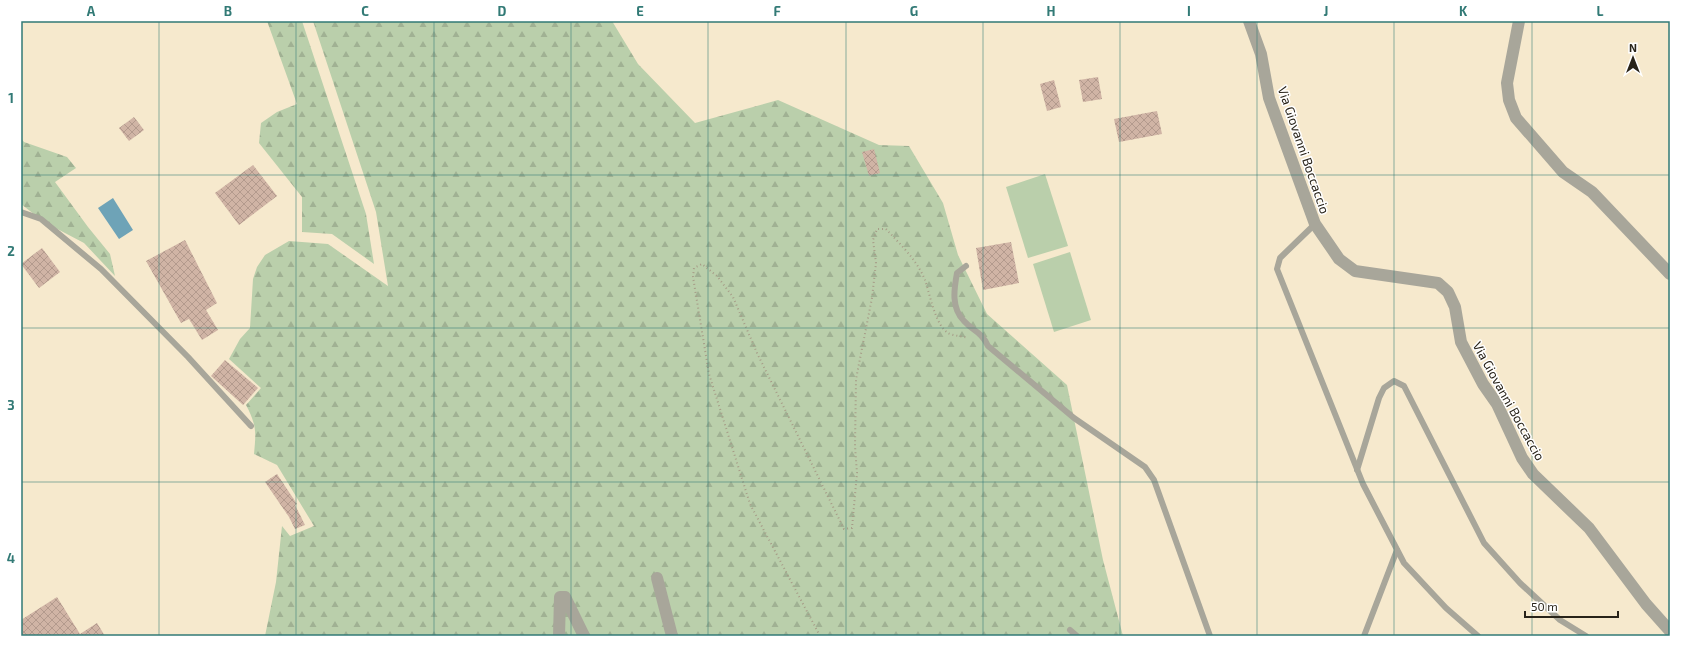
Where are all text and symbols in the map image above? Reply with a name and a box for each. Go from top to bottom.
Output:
text: A [87,3,96,19]
text: B [224,3,232,19]
text: C [361,3,369,19]
text: D [498,3,507,19]
text: E [636,3,644,19]
text: F [773,3,781,19]
text: G [910,3,918,19]
text: H [1047,3,1056,19]
text: I [1187,3,1191,19]
text: J [1324,3,1328,19]
text: K [1459,3,1468,19]
text: L [1597,3,1604,19]
north arrow [1613,38,1653,78]
text: N [1629,41,1637,54]
street label: Via Giovanni Boccaccio [1275,84,1333,216]
text: 1 [8,90,14,106]
text: 2 [7,243,15,259]
street label: Via Giovanni Boccaccio [1470,339,1548,463]
text: 3 [7,397,15,413]
text: 4 [7,550,15,566]
scale bar [1525,593,1618,619]
text: 50 m [1531,599,1558,613]

